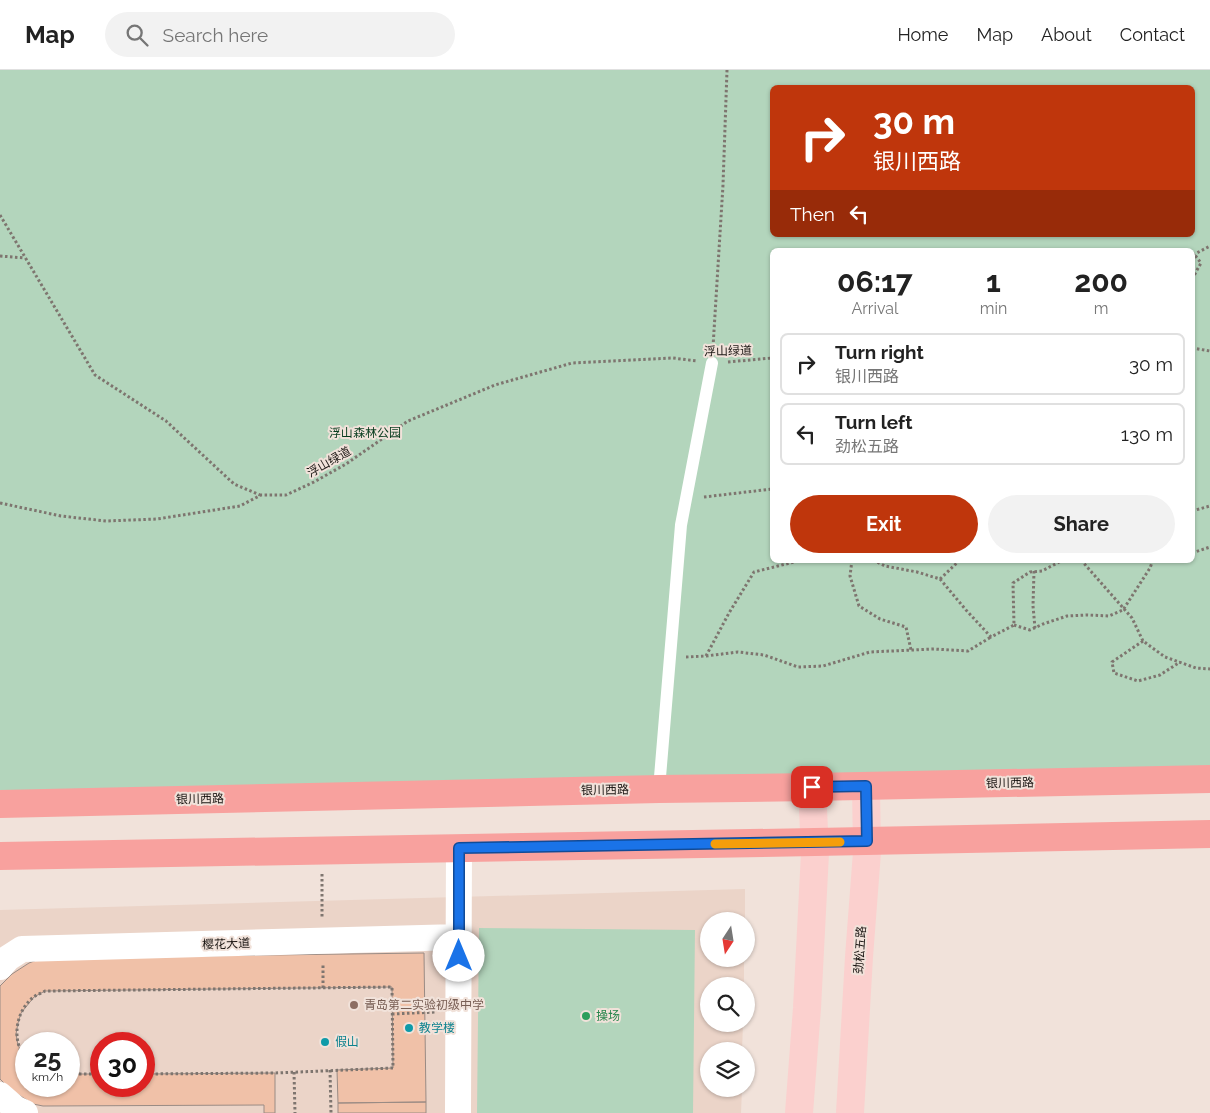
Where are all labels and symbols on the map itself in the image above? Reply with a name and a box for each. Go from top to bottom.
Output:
street label: 浮山绿道 [704,344,752,358]
park label: 浮山森林公园 [329,426,401,440]
street label: 浮山绿道 [305,444,353,480]
pin [791,766,833,808]
street label: 银川西路 [986,776,1034,790]
street label: 银川西路 [581,783,629,797]
street label: 银川西路 [176,792,224,806]
north arrow [700,912,755,968]
street label: 劲松五路 [851,926,869,974]
position arrow [432,929,484,981]
street label: 樱花大道 [202,936,250,952]
place label: 青岛第二实验初级中学 [364,998,484,1012]
marker: 青岛第二实验初级中学 [348,999,360,1011]
place label: 操场 [596,1009,620,1023]
marker: 操场 [580,1010,592,1022]
place label: 教学楼 [419,1021,455,1035]
marker: 教学楼 [403,1022,415,1034]
speed limit sign: 30 [90,1032,155,1097]
place label: 假山 [335,1035,359,1049]
marker: 假山 [319,1036,331,1048]

